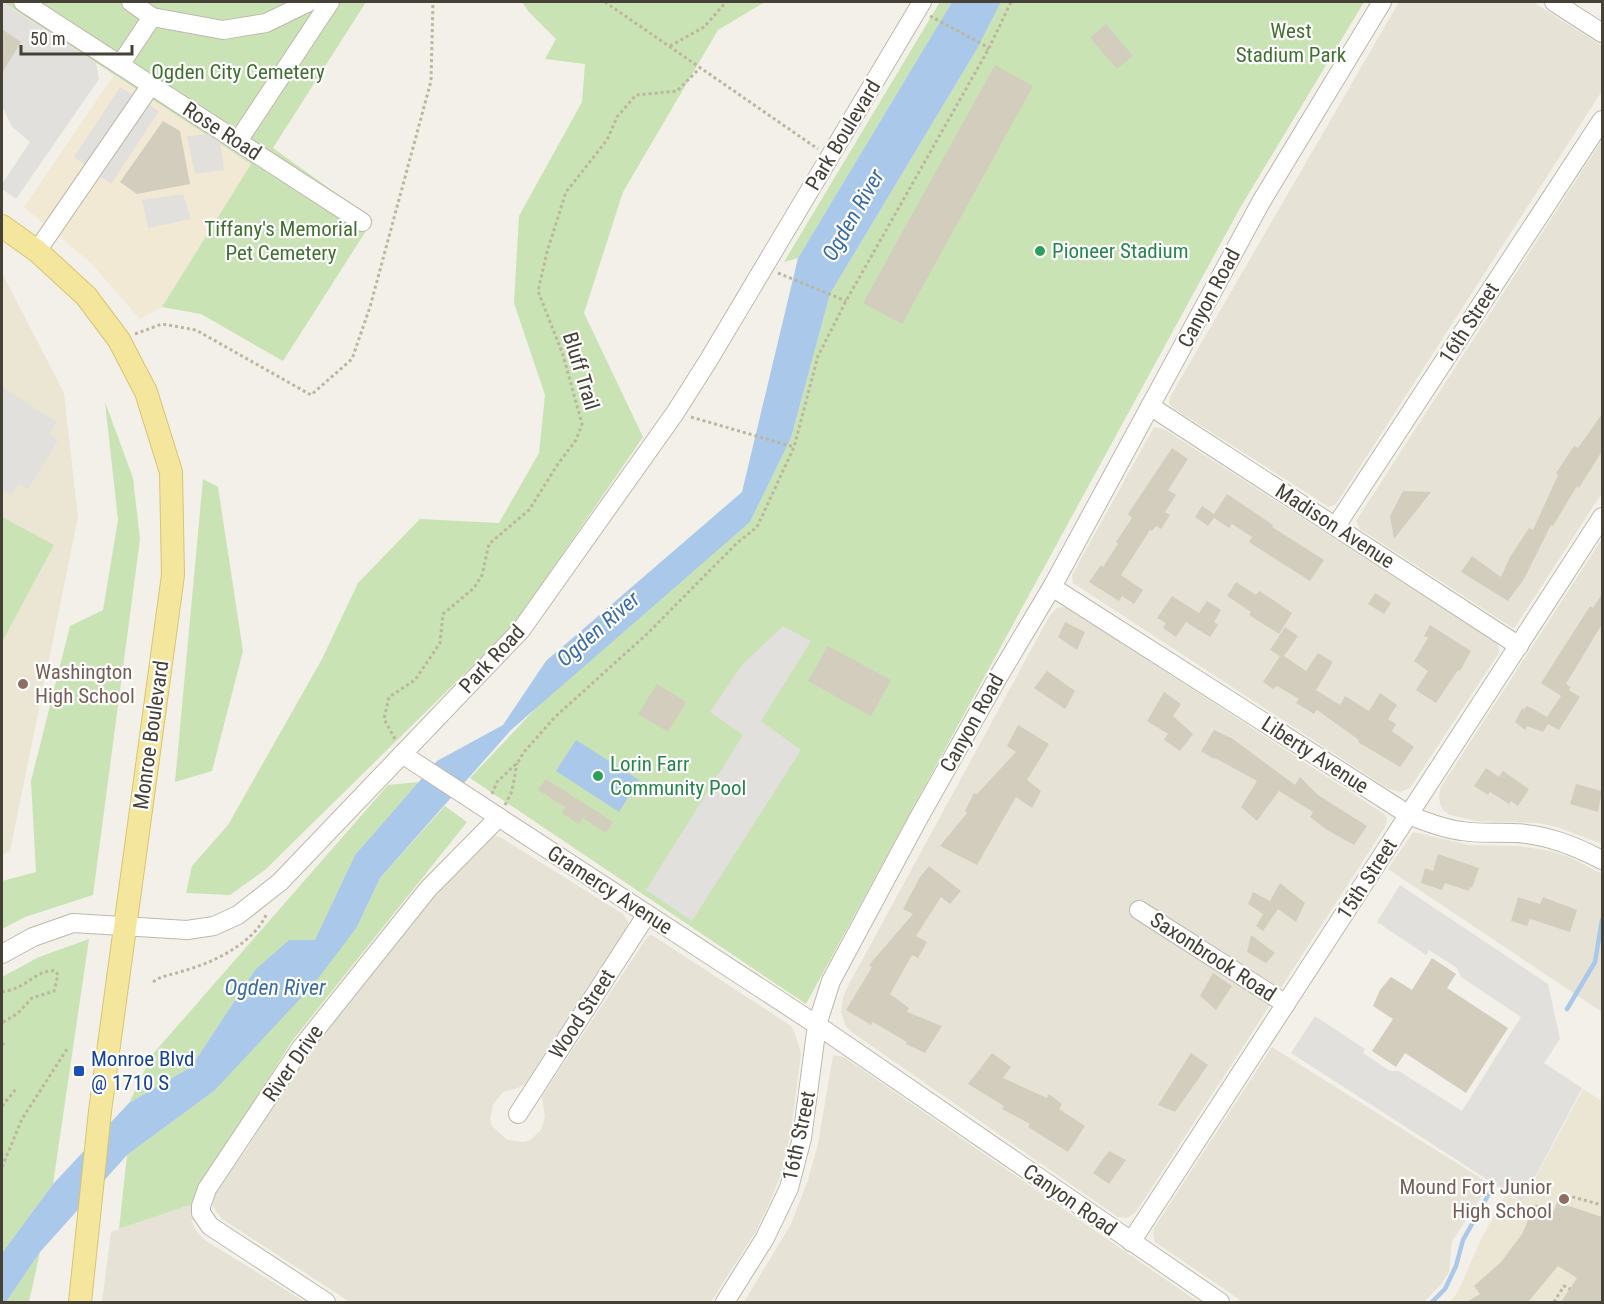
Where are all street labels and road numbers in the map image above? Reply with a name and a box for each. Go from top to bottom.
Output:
street label: Park Boulevard [801,75,885,195]
street label: Rose Road [179,97,265,165]
street label: Canyon Road [1173,244,1245,352]
street label: 16th Street [1434,278,1504,368]
street label: Bluff Trail [558,329,604,413]
street label: Madison Avenue [1271,479,1399,573]
street label: Park Road [454,620,530,698]
street label: Monroe Boulevard [129,659,173,811]
street label: Canyon Road [935,670,1009,776]
street label: Liberty Avenue [1257,712,1373,798]
street label: 15th Street [1332,834,1402,924]
street label: Gramercy Avenue [543,841,677,939]
street label: Saxonbrook Road [1146,908,1280,1006]
street label: Wood Street [544,965,620,1063]
street label: River Drive [258,1020,328,1106]
street label: 16th Street [778,1089,820,1183]
street label: Canyon Road [1019,1159,1121,1241]

